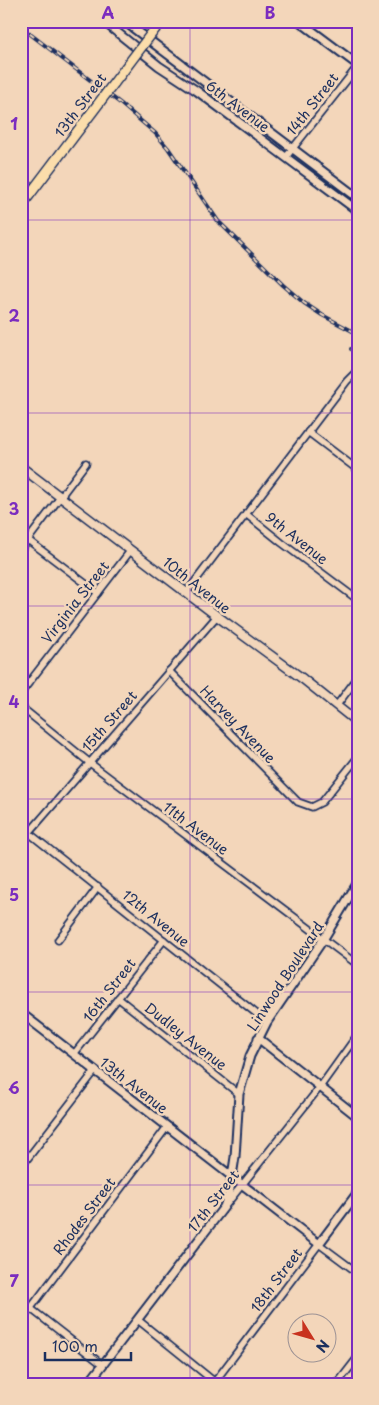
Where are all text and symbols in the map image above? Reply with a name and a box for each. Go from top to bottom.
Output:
text: A [102,0,115,24]
text: B [265,0,276,24]
street label: 13th Street [49,68,111,142]
street label: 14th Street [281,68,343,140]
street label: 6th Avenue [202,75,275,137]
text: 1 [10,111,18,135]
text: 2 [8,303,20,327]
text: 3 [9,496,19,520]
street label: 9th Avenue [261,507,333,569]
street label: 10th Avenue [159,552,236,618]
street label: Virginia Street [36,556,114,648]
street label: Harvey Avenue [195,680,281,768]
street label: 15th Street [76,685,142,756]
text: 4 [9,689,20,713]
street label: 11th Avenue [159,796,234,860]
text: 5 [9,882,19,906]
street label: 12th Avenue [118,884,194,952]
street label: Linwood Boulevard [242,917,329,1035]
street label: 16th Street [77,954,141,1026]
street label: Dudley Avenue [140,997,232,1075]
street label: 13th Avenue [95,1052,173,1119]
text: 6 [8,1075,20,1099]
street label: 17th Street [182,1165,244,1237]
street label: Rhodes Street [48,1172,120,1259]
street label: 18th Street [245,1243,307,1316]
text: 7 [9,1268,19,1292]
north arrow [286,1312,336,1362]
scale bar [45,1330,131,1362]
text: 100 m [52,1334,98,1357]
text: N [311,1335,335,1357]

